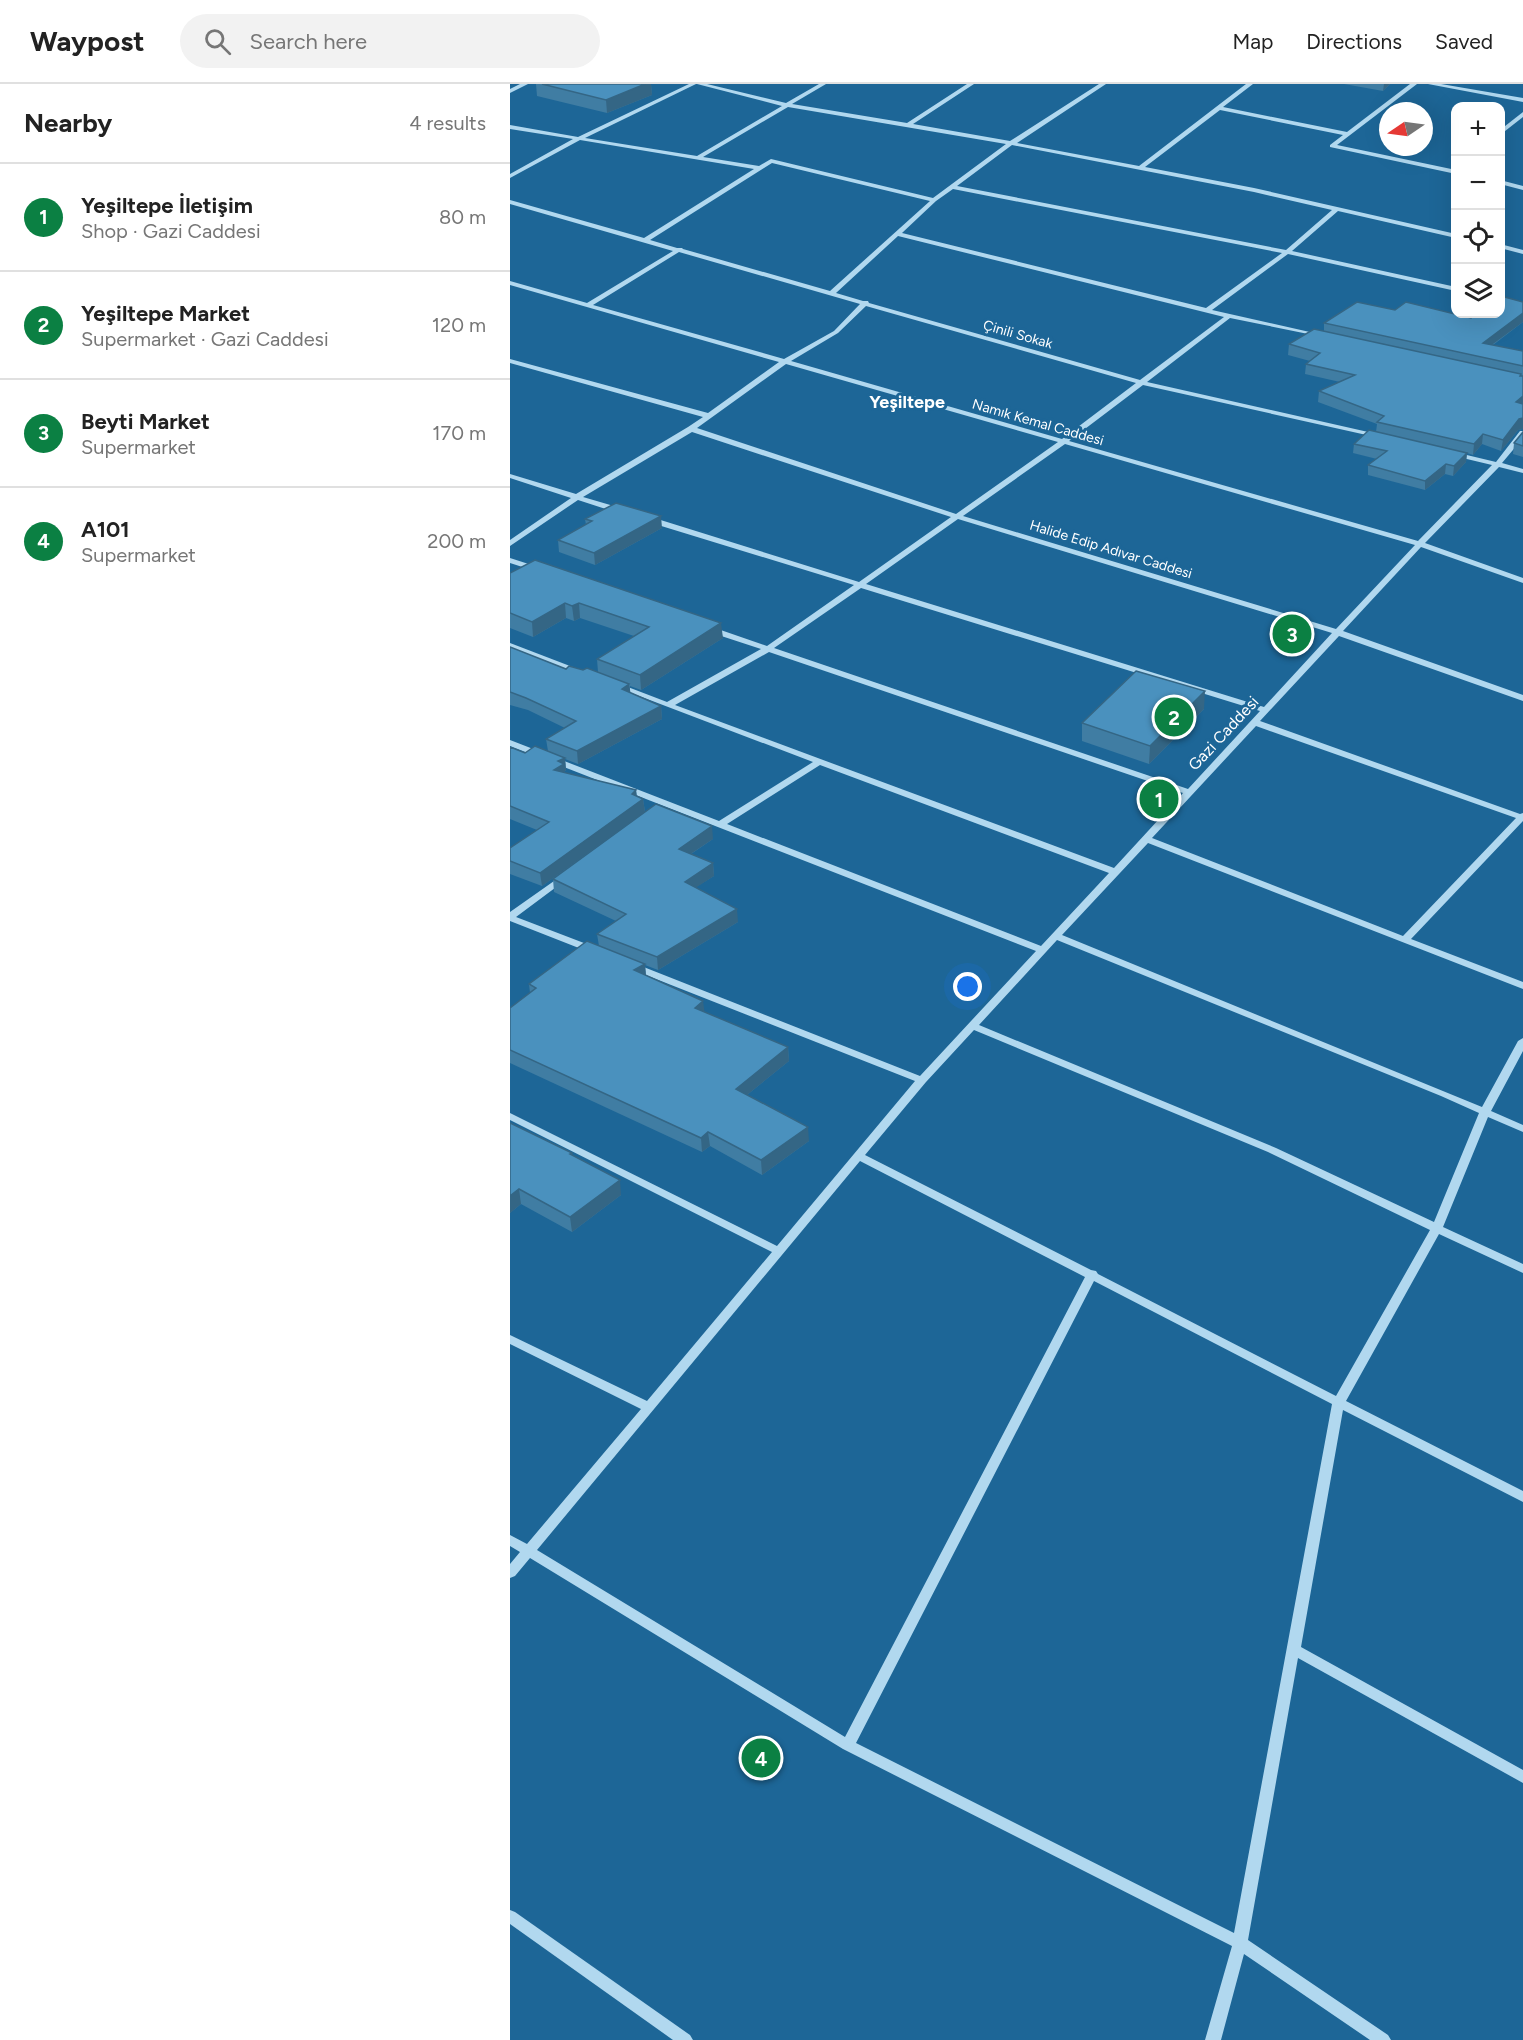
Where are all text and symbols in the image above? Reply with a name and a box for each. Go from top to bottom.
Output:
search box [180,14,600,68]
text: Waypost [30,24,144,58]
icon: search [201,25,234,58]
text: Search here [249,28,367,55]
text: Map [1232,29,1273,54]
text: Directions [1306,29,1402,54]
text: Saved [1435,29,1493,54]
north arrow [1379,102,1433,156]
map controls [1451,102,1505,318]
button: + [1451,102,1505,156]
text: Nearby [24,107,112,139]
text: 4 results [409,111,486,135]
button: − [1451,156,1505,210]
text: Yeşiltepe İletişim [81,192,253,219]
text: 1 [39,205,48,229]
text: 80 m [439,205,486,229]
button: locate [1451,210,1505,264]
text: Shop · Gazi Caddesi [81,219,261,243]
button: layers [1451,264,1505,318]
text: Yeşiltepe Market [81,300,250,327]
text: 2 [38,313,49,337]
text: 120 m [432,313,486,337]
street label: Çinili Sokak [981,316,1055,353]
text: Supermarket · Gazi Caddesi [81,327,329,351]
district label: Yeşiltepe [869,391,945,413]
street label: Namık Kemal Caddesi [970,396,1106,449]
text: Beyti Market [81,408,210,435]
text: 3 [38,421,49,445]
text: 170 m [432,421,486,445]
text: Supermarket [81,435,196,459]
text: A101 [81,516,130,543]
street label: Halide Edip Adıvar Caddesi [1028,517,1194,582]
text: 4 [37,529,50,553]
text: 200 m [427,529,486,553]
text: Supermarket [81,543,196,567]
pin: 3 [1272,612,1312,656]
street label: Gazi Caddesi [1184,692,1262,774]
pin: 2 [1154,694,1194,740]
pin: 1 [1140,776,1178,822]
your location [953,972,982,1001]
pin: 4 [742,1736,780,1780]

